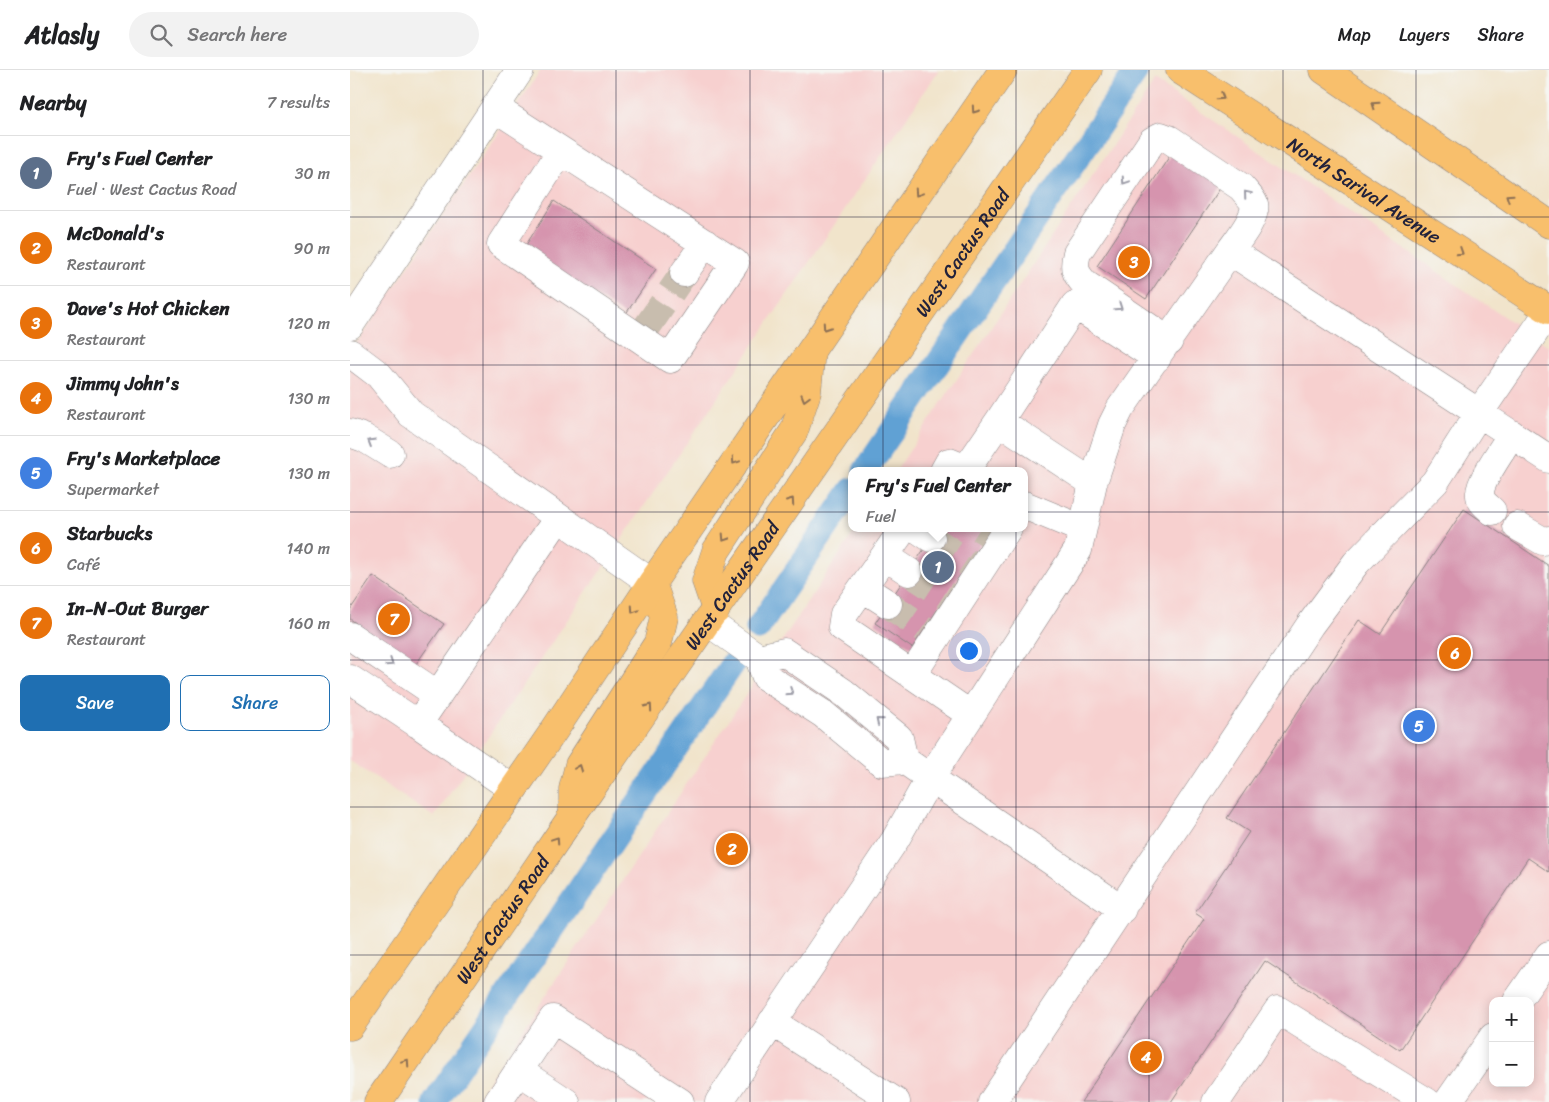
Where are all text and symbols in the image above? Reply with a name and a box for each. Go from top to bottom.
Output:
search box [129,12,479,57]
text: Atlasly [25,14,99,56]
text: Search here [187,18,287,51]
text: Map [1338,19,1371,51]
text: Layers [1399,19,1450,51]
text: Share [1478,19,1524,51]
icon: search [147,21,175,49]
text: Nearby [20,84,86,122]
text: 7 results [267,88,330,117]
one-way arrow [1216,90,1225,100]
one-way arrow [1371,102,1381,111]
one-way arrow [972,104,981,114]
street label: North Sarival Avenue [1281,127,1448,253]
text: Fry's Fuel Center [67,142,212,175]
text: 1 [33,159,39,188]
text: 30 m [295,159,330,188]
text: Fuel · West Cactus Road [67,175,236,204]
one-way arrow [1122,175,1131,185]
street label: West Cactus Road [906,179,1019,324]
one-way arrow [915,187,924,196]
one-way arrow [1244,191,1252,200]
one-way arrow [1505,194,1515,203]
text: McDonald's [67,217,164,250]
text: 2 [31,234,41,263]
text: 90 m [294,234,330,263]
pin: 3 [1118,243,1150,281]
one-way arrow [1454,246,1463,255]
text: Restaurant [67,250,146,279]
text: Dave's Hot Chicken [67,292,229,325]
one-way arrow [1113,301,1123,310]
text: 3 [32,309,40,338]
text: 120 m [287,309,330,338]
one-way arrow [823,321,832,331]
text: Restaurant [67,325,146,354]
text: Jimmy John's [67,367,179,400]
text: 4 [31,384,41,413]
text: 130 m [288,384,330,413]
one-way arrow [800,393,810,401]
text: Restaurant [67,400,146,429]
one-way arrow [367,439,376,449]
text: Fry's Marketplace [67,442,220,475]
one-way arrow [732,455,741,465]
text: 5 [31,459,41,488]
text: 130 m [288,459,330,488]
popup [848,467,1028,532]
text: Fry's Fuel Center [866,469,1010,502]
text: Supermarket [67,475,159,504]
one-way arrow [785,497,794,507]
text: Fuel [866,502,896,531]
street label: West Cactus Road [675,513,789,657]
text: Starbucks [67,517,152,550]
one-way arrow [721,533,731,542]
text: 6 [31,534,41,563]
text: 140 m [287,534,330,563]
pin: 1 [922,548,954,586]
text: Café [67,550,100,579]
text: In-N-Out Burger [67,592,208,625]
pin: 7 [378,600,410,638]
one-way arrow [631,604,640,614]
text: 7 [31,609,41,638]
text: 160 m [287,609,330,638]
text: Restaurant [67,625,146,654]
pin: 6 [1439,634,1471,672]
your location [956,638,982,664]
one-way arrow [385,657,394,666]
button: Save [20,675,170,731]
button: Share [180,675,330,731]
one-way arrow [784,686,793,696]
one-way arrow [643,703,652,713]
pin: 5 [1403,707,1435,745]
one-way arrow [875,718,884,727]
one-way arrow [573,764,583,773]
pin: 2 [716,830,748,868]
one-way arrow [550,837,559,846]
street label: West Cactus Road [446,846,559,991]
map controls [1489,997,1534,1087]
button: + [1489,997,1534,1042]
pin: 4 [1130,1038,1162,1076]
button: − [1489,1042,1534,1087]
one-way arrow [400,1058,409,1067]

